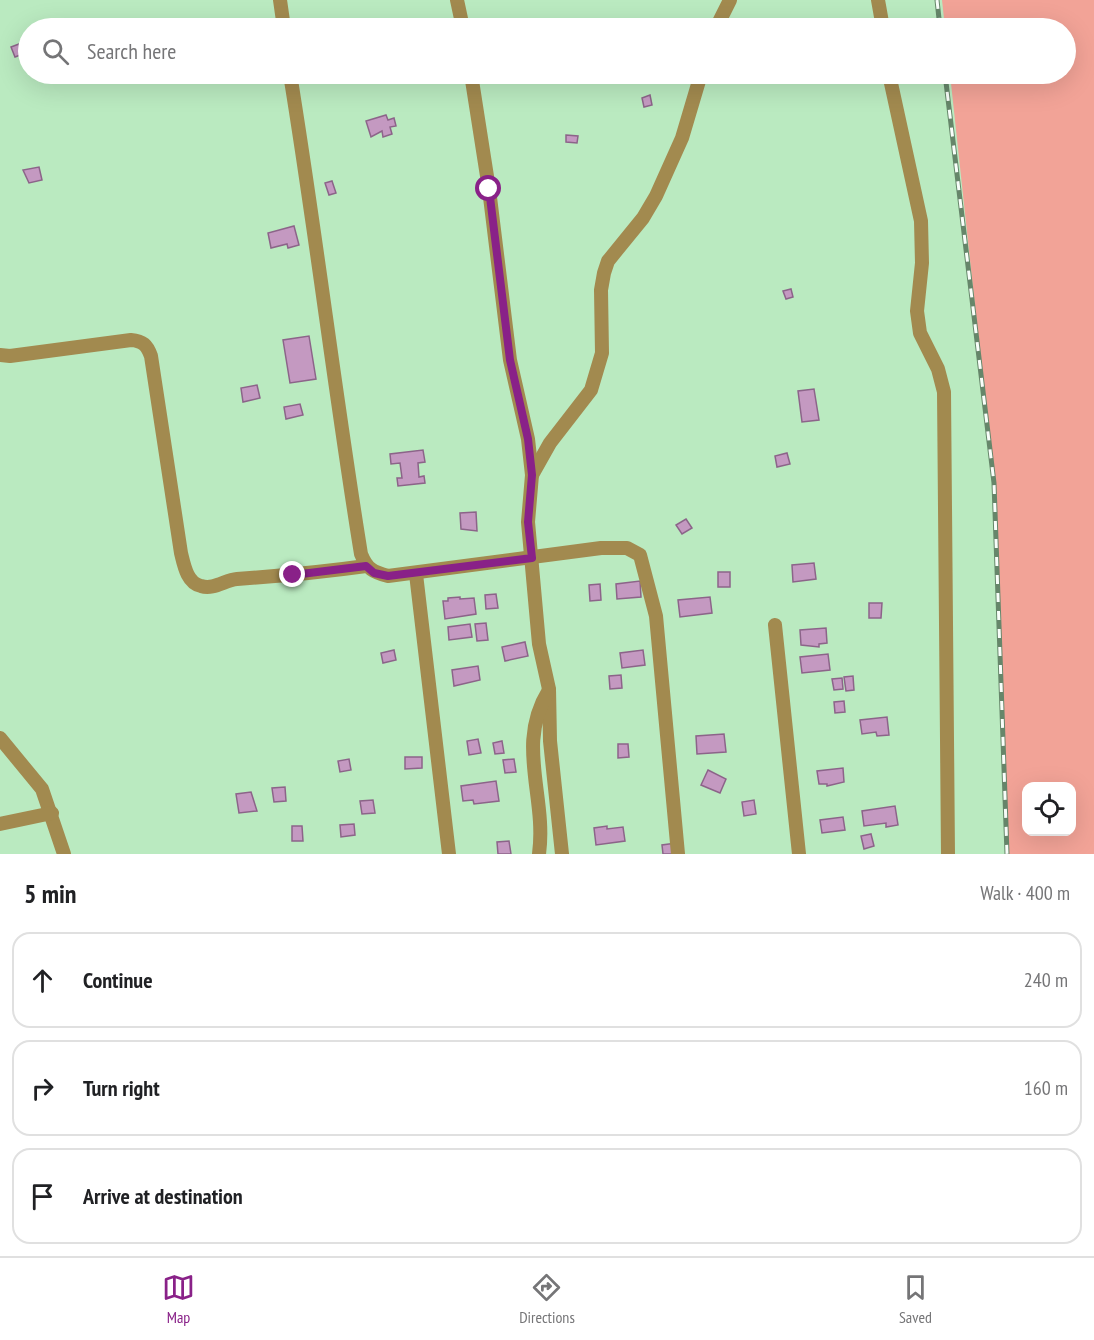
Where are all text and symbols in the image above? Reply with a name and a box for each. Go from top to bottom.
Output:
search box [18,18,1076,84]
icon: search [39,35,72,68]
text: Search here [87,37,176,65]
route start [475,175,501,201]
route end [279,561,305,587]
map controls [1022,782,1076,836]
button: locate [1022,782,1076,836]
text: 5 min [24,877,77,910]
text: Walk · 400 m [980,880,1070,906]
icon: ahead [26,964,59,997]
text: Continue [83,966,153,994]
text: 240 m [1024,967,1068,993]
icon: right [26,1072,59,1105]
text: Turn right [83,1074,160,1102]
text: 160 m [1024,1075,1068,1101]
icon: arrive [26,1180,59,1213]
text: Arrive at destination [83,1182,243,1210]
tab: Map [162,1271,195,1327]
tab: Directions [519,1271,575,1327]
tab: Saved [899,1271,932,1327]

